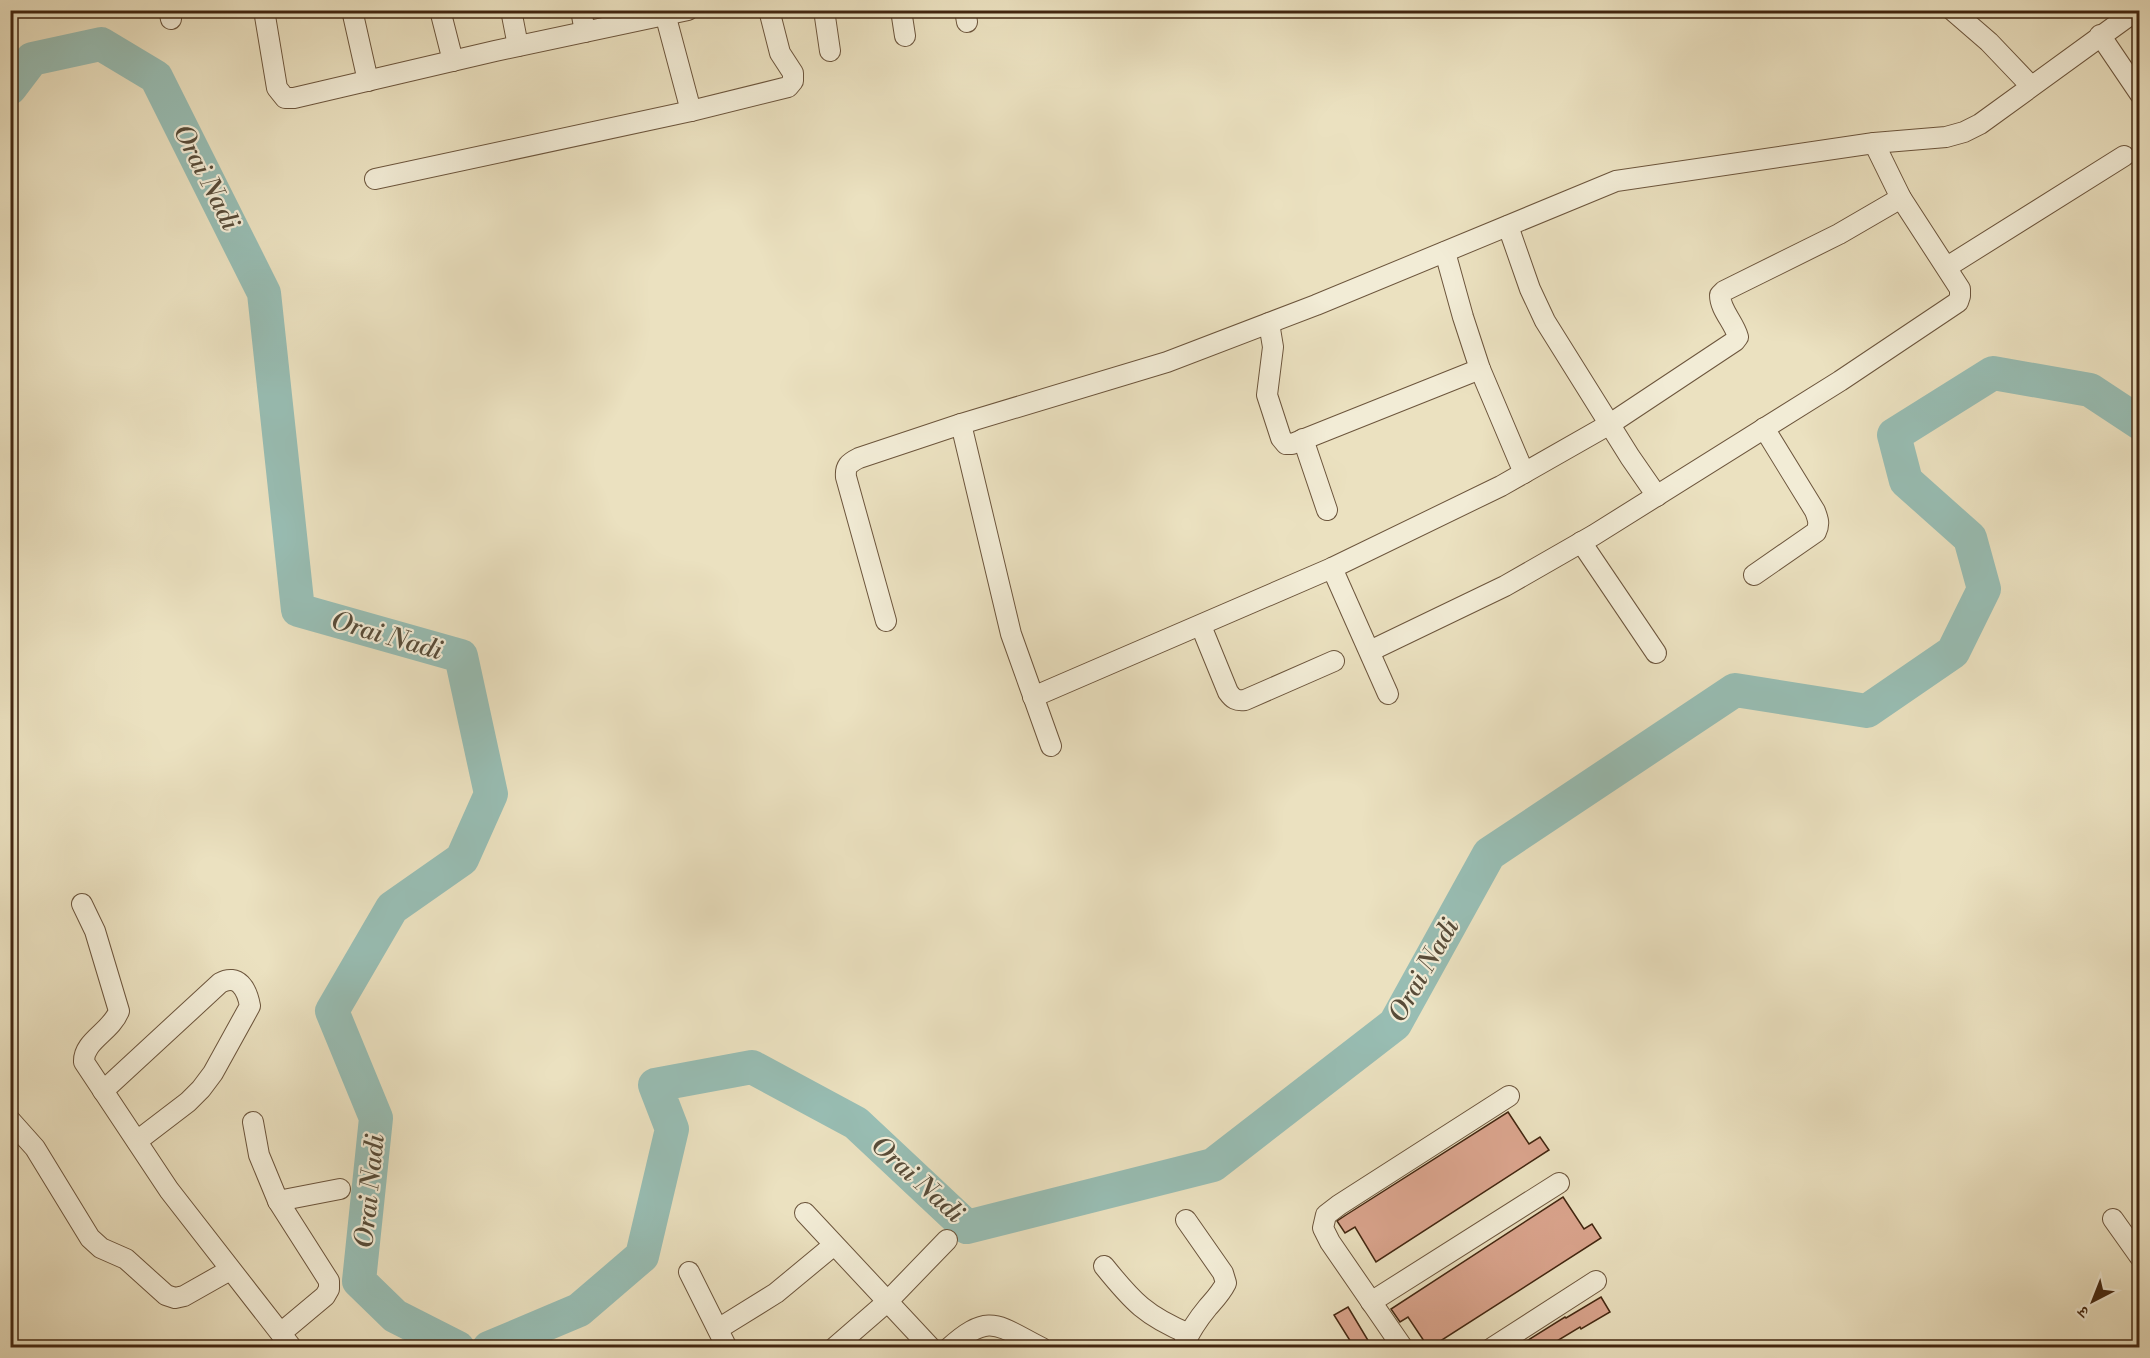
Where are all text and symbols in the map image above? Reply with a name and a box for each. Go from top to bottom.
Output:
water label: Orai Nadi [166,119,247,237]
water label: Orai Nadi [327,605,447,667]
water label: Orai Nadi [1381,912,1467,1028]
water label: Orai Nadi [864,1129,971,1231]
water label: Orai Nadi [348,1132,392,1250]
north arrow [2063,1271,2123,1331]
text: उ [2073,1300,2094,1322]

